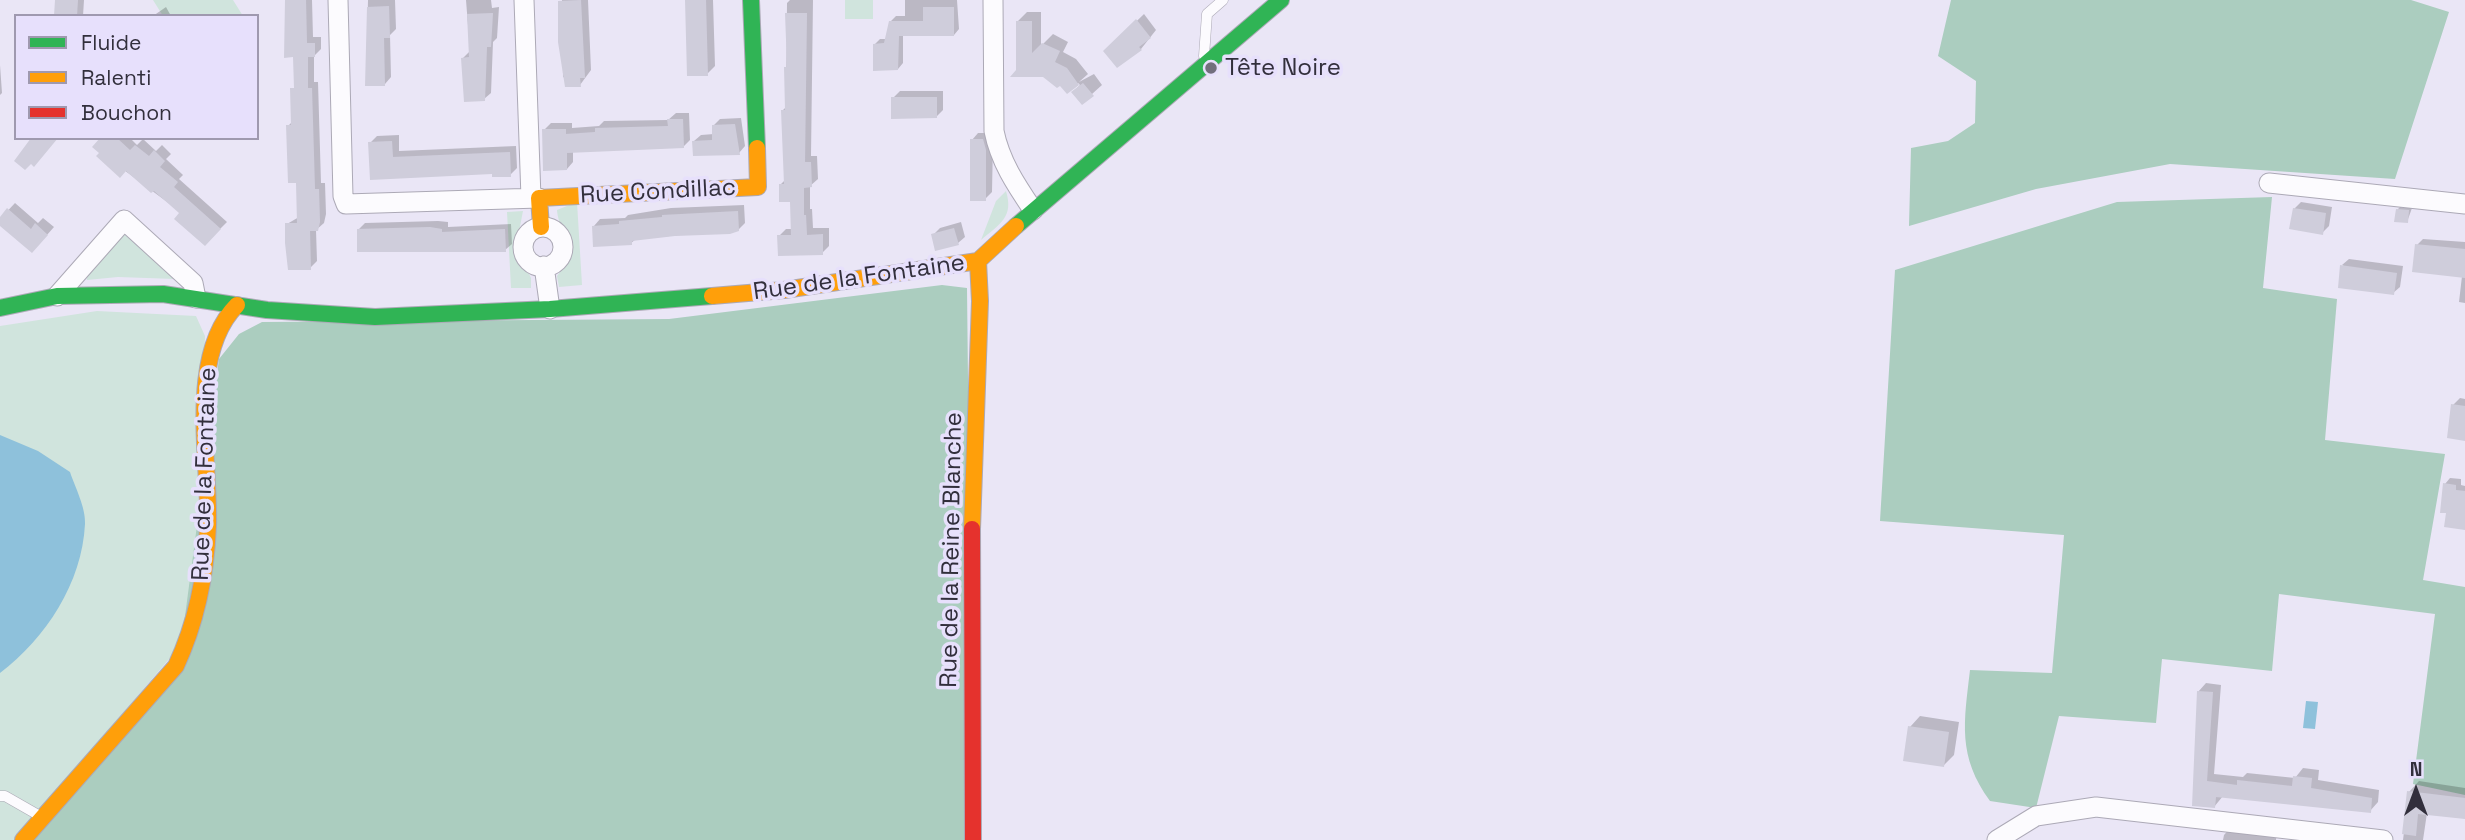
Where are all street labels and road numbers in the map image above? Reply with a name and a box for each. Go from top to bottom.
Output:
street label: Rue Condillac [579,174,737,210]
street label: Rue de la Fontaine [751,249,967,307]
street label: Rue de la Fontaine [187,367,223,581]
street label: Rue de la Reine Blanche [935,412,969,688]

